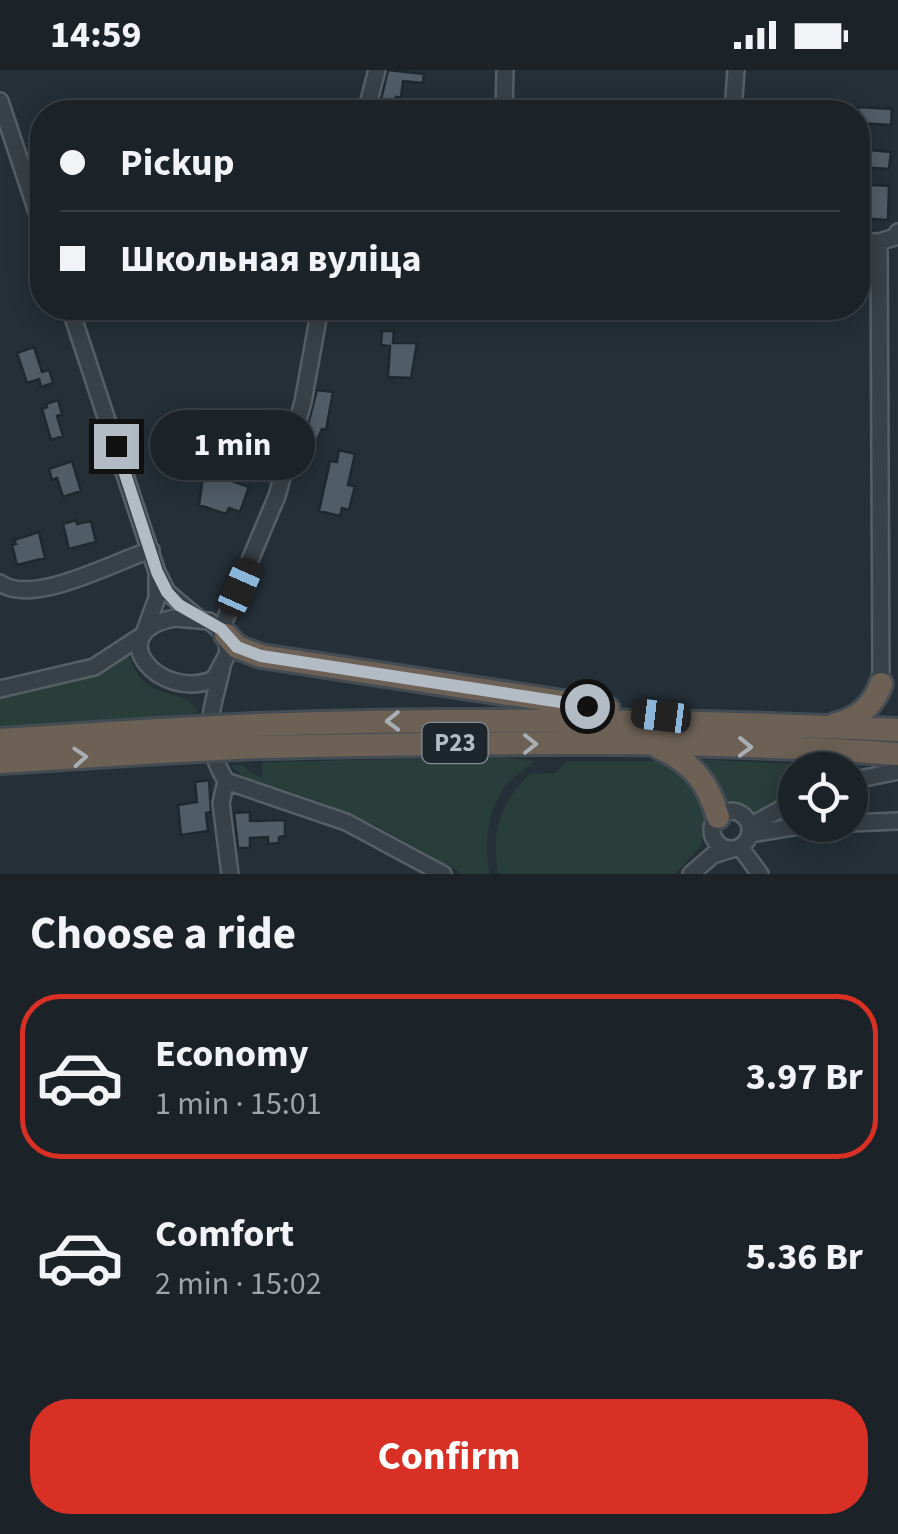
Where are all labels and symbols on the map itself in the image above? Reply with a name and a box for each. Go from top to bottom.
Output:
callout: 1 min [151,411,316,481]
route end [94,424,139,469]
car [214,553,266,621]
route start [565,684,610,729]
car [629,697,693,735]
one-way arrow [385,710,400,732]
road number: Р23 [422,723,488,763]
one-way arrow [523,733,539,754]
one-way arrow [737,737,753,758]
one-way arrow [72,747,88,768]

